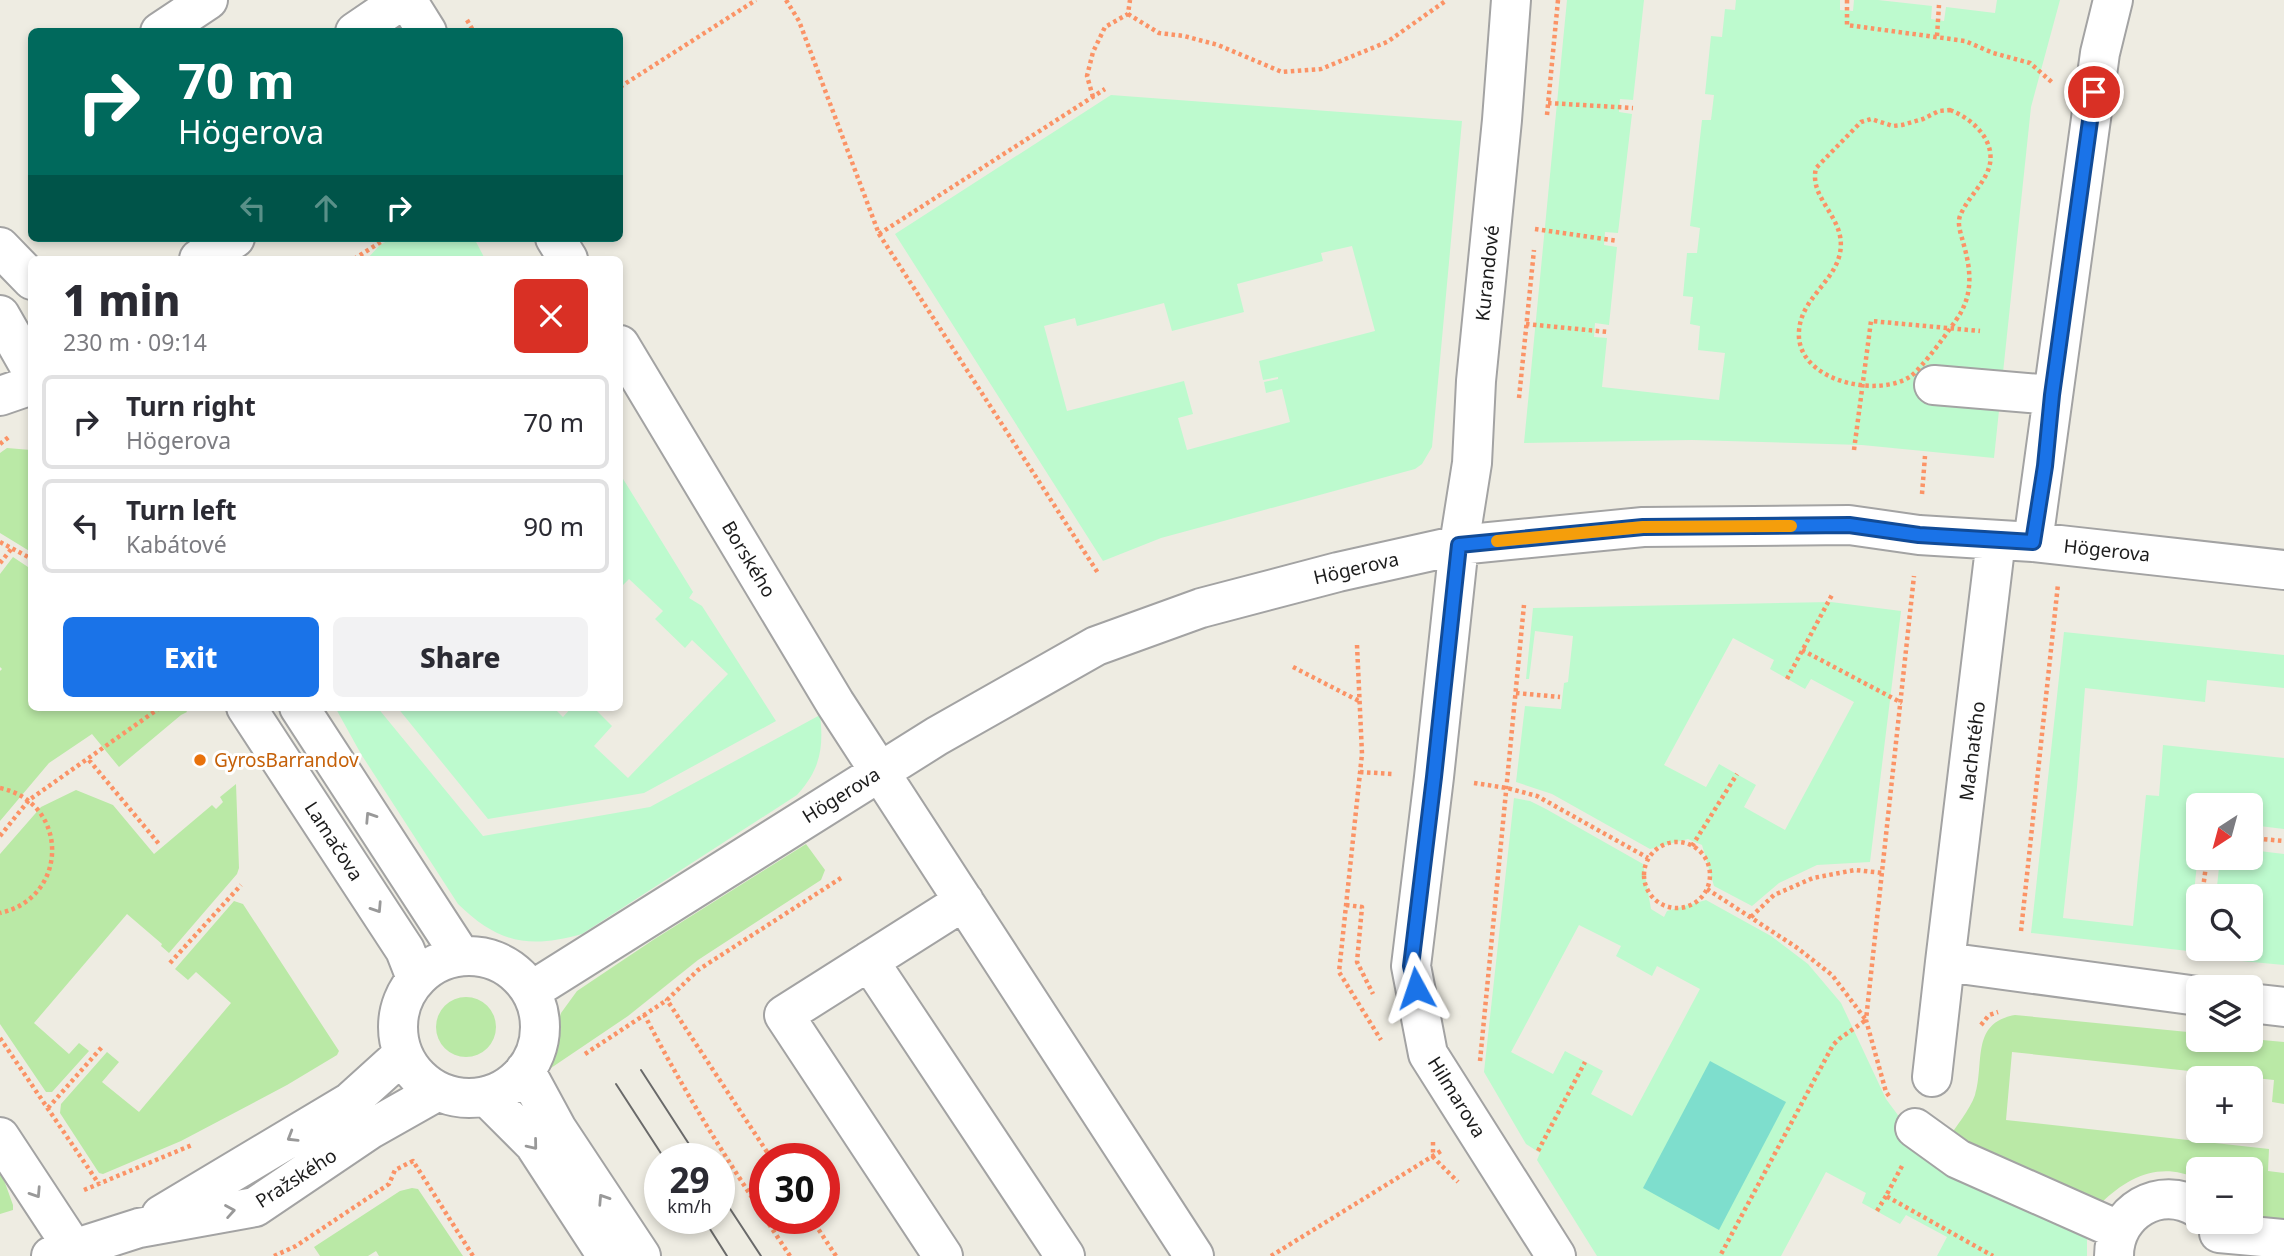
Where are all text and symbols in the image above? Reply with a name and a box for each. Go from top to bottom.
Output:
text: 70 m [178,47,295,113]
icon: right [63,56,154,147]
pin [2064,62,2124,122]
icon: arrive [2075,73,2113,111]
text: Högerova [178,110,324,153]
icon: left [234,189,272,227]
icon: ahead [307,189,345,227]
icon: right [380,189,418,227]
street label: Kurandové [1469,224,1505,322]
text: 1 min [63,271,180,328]
button: close [514,279,588,353]
text: 230 m · 09:14 [63,326,207,358]
text: Turn right [126,388,256,424]
icon: right [67,403,105,441]
text: 70 m [523,404,584,440]
text: Högerova [126,424,231,456]
text: Turn left [126,492,237,528]
icon: left [67,507,105,545]
text: 90 m [523,508,584,544]
street label: Borského [716,516,782,602]
text: Kabátové [126,528,227,560]
street label: Högerova [2062,533,2152,567]
street label: Högerova [1311,546,1401,590]
button: Exit [63,617,319,697]
button: Share [333,617,588,697]
street label: Machatého [1953,700,1991,802]
place label: GyrosBarrandov [214,747,359,773]
marker: GyrosBarrandov [192,752,208,768]
street label: Högerova [797,761,885,829]
north arrow [2186,793,2263,870]
map controls [2186,793,2263,1234]
street label: Lamačova [299,796,369,886]
one-way arrow [366,812,378,825]
button: search [2186,884,2263,961]
one-way arrow [369,900,382,913]
position arrow [1379,951,1453,1025]
button: layers [2186,975,2263,1052]
street label: Hilmarova [1422,1051,1492,1143]
button: + [2186,1066,2263,1143]
one-way arrow [286,1128,299,1141]
one-way arrow [525,1138,538,1150]
street label: Pražského [250,1142,342,1214]
speed limit sign: 30 [749,1143,840,1234]
text: 29 [669,1156,710,1203]
button: − [2186,1157,2263,1234]
one-way arrow [28,1185,41,1198]
one-way arrow [599,1194,611,1207]
text: km/h [667,1194,712,1218]
one-way arrow [224,1204,236,1219]

